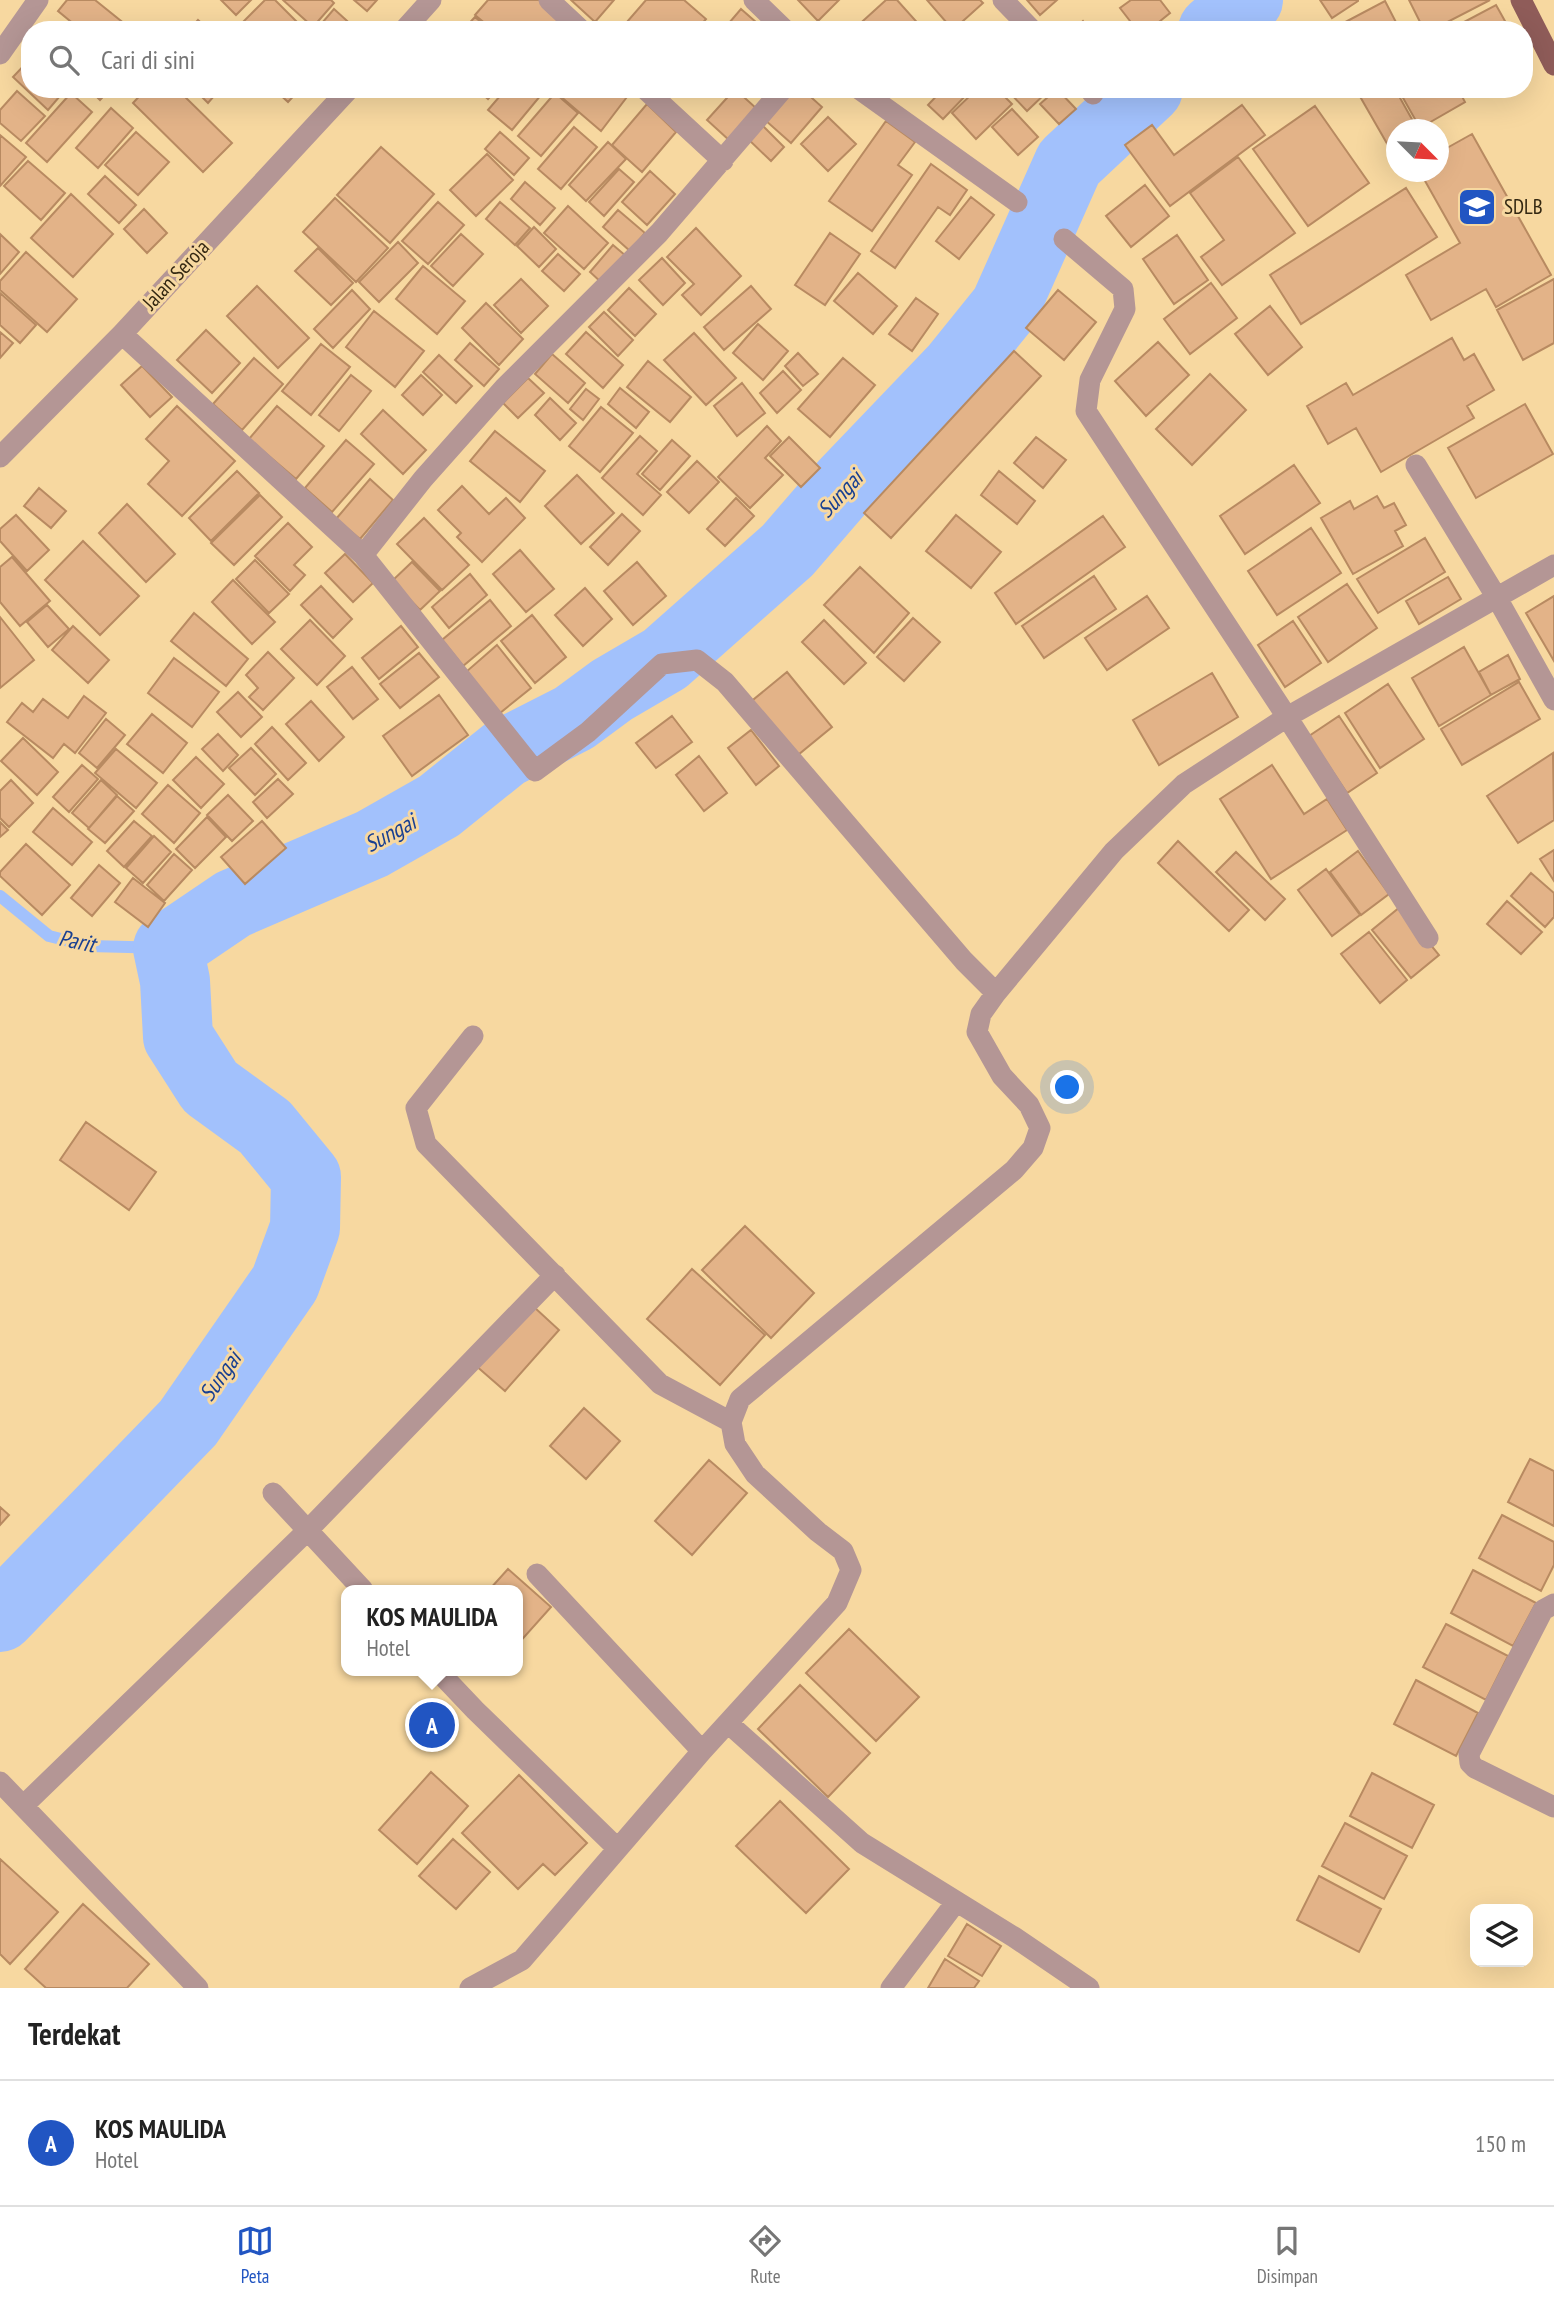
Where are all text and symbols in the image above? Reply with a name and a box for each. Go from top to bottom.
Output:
search box [21,21,1533,98]
icon: search [45,41,83,79]
text: Cari di sini [101,43,195,76]
north arrow [1386,119,1449,182]
school or university icon: SDLB [1456,186,1498,228]
place label: SDLB [1504,193,1543,220]
street label: Jalan Seroja [136,234,215,316]
water label: Sungai [811,462,871,523]
water label: Sungai [359,806,423,858]
water label: Parit [56,923,100,959]
your location [1050,1070,1084,1104]
water label: Sungai [192,1343,249,1406]
popup [341,1585,523,1676]
text: KOS MAULIDA [367,1600,498,1633]
text: Hotel [367,1633,410,1662]
pin: A [409,1699,455,1751]
map controls [1470,1904,1533,1967]
button: layers [1470,1904,1533,1967]
text: Terdekat [28,2014,120,2053]
text: KOS MAULIDA [95,2112,226,2145]
text: A [45,2129,57,2158]
text: 150 m [1475,2129,1526,2158]
text: Hotel [95,2145,138,2174]
tab: Peta [236,2222,274,2288]
tab: Rute [746,2222,784,2288]
tab: Disimpan [1257,2222,1318,2288]

